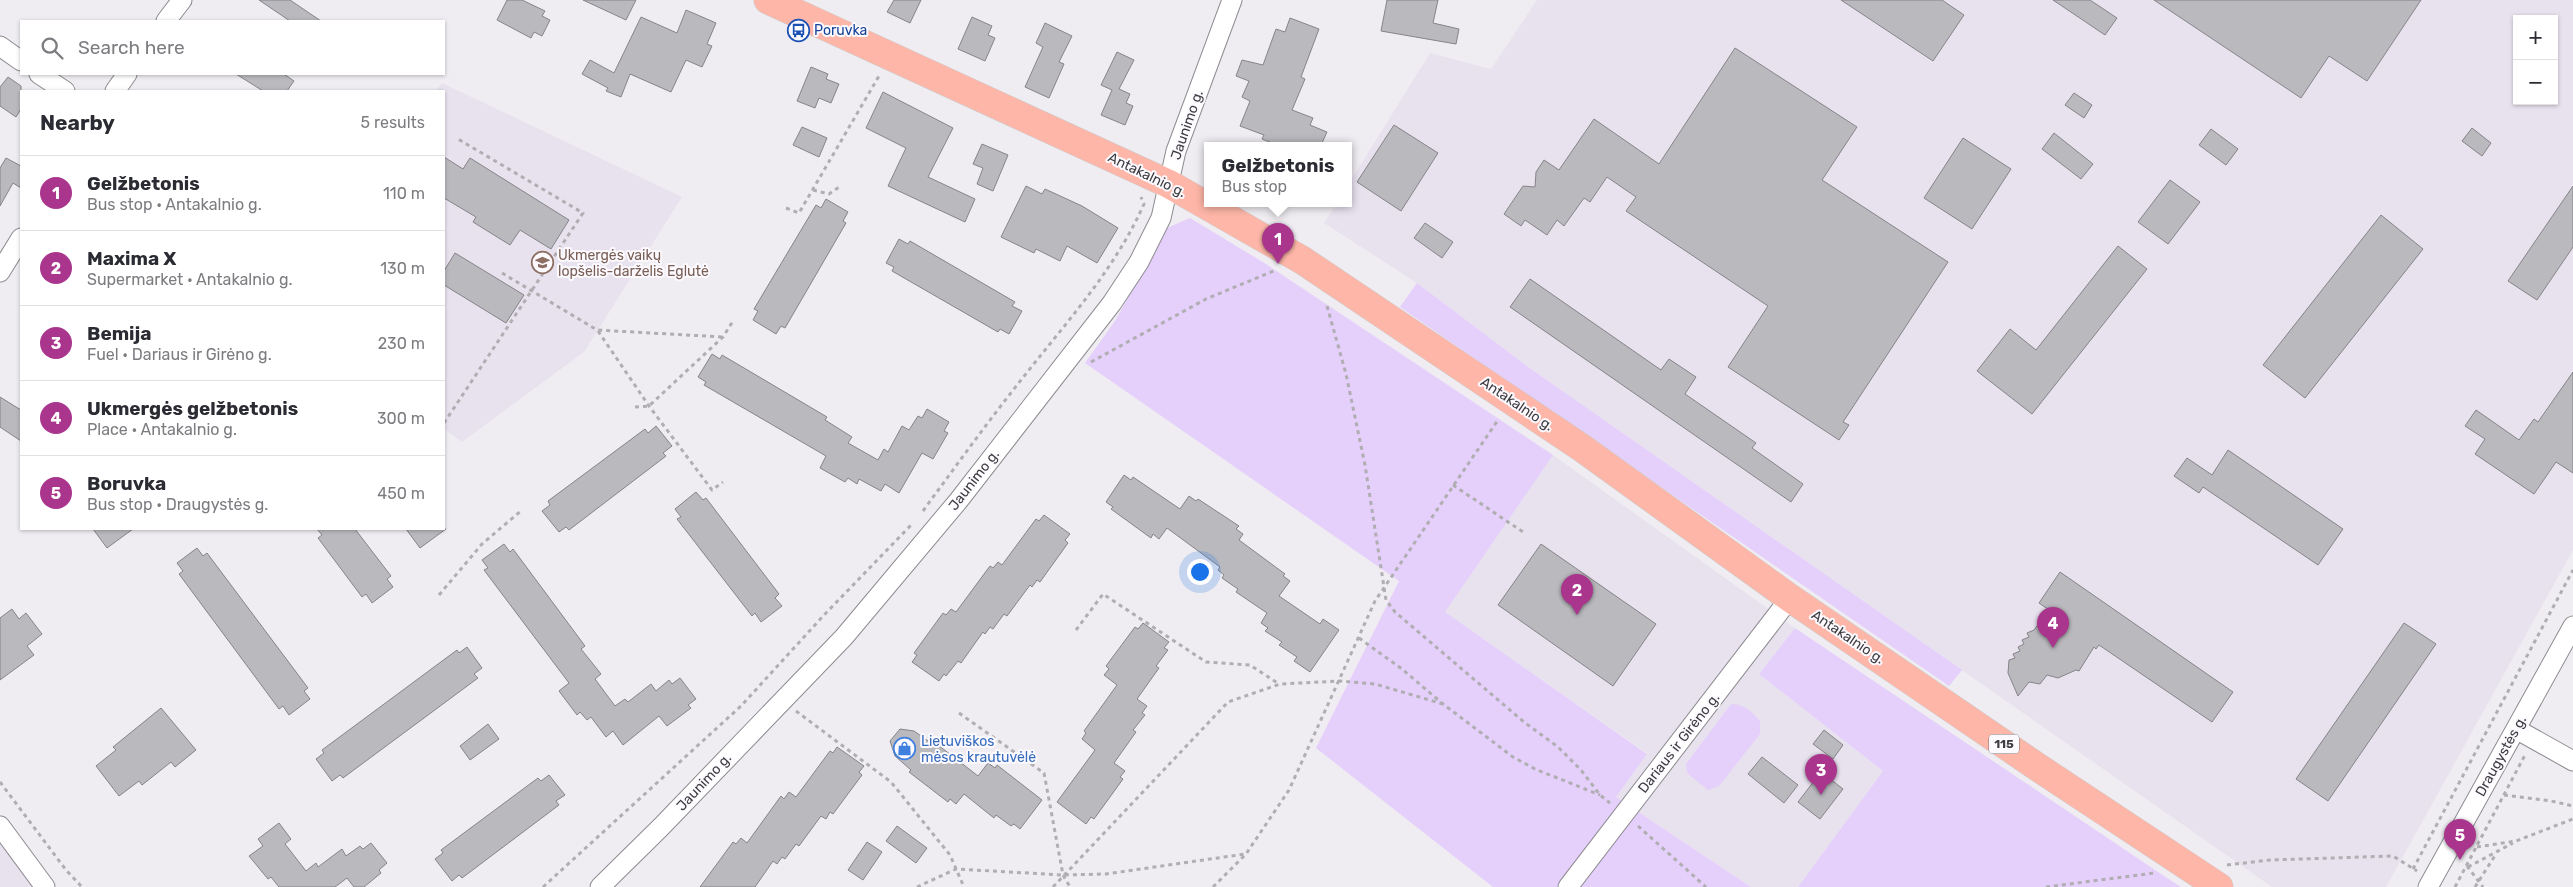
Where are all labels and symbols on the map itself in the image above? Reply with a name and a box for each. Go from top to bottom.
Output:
bus stop icon: Poruvka [786,18,810,42]
place label: Poruvka [814,22,867,39]
street label: Jaunimo g. [1167,88,1207,162]
street label: Antakalnio g. [1105,149,1189,201]
pin: 1 [1262,223,1294,264]
place label: Ukmergės vaikų lopšelis-darželis Eglutė [558,247,709,280]
school or university icon: Ukmergės vaikų lopšelis-darželis Eglutė [530,251,554,275]
street label: Antakalnio g. [1477,373,1557,435]
street label: Jaunimo g. [945,446,1003,514]
your location [1187,559,1213,585]
pin: 2 [1561,574,1593,615]
street label: Antakalnio g. [1808,606,1888,668]
pin: 4 [2037,607,2069,648]
street label: Dariaus ir Girėno g. [1635,690,1723,796]
street label: Draugystės g. [2472,713,2530,799]
place label: Lietuviškos mėsos krautuvėlė [921,733,1036,766]
road number: 115 [1989,734,2019,754]
shop icon: Lietuviškos mėsos krautuvėlė [893,737,917,761]
street label: Jaunimo g. [673,750,735,814]
pin: 3 [1805,754,1837,795]
pin: 5 [2444,819,2476,860]

